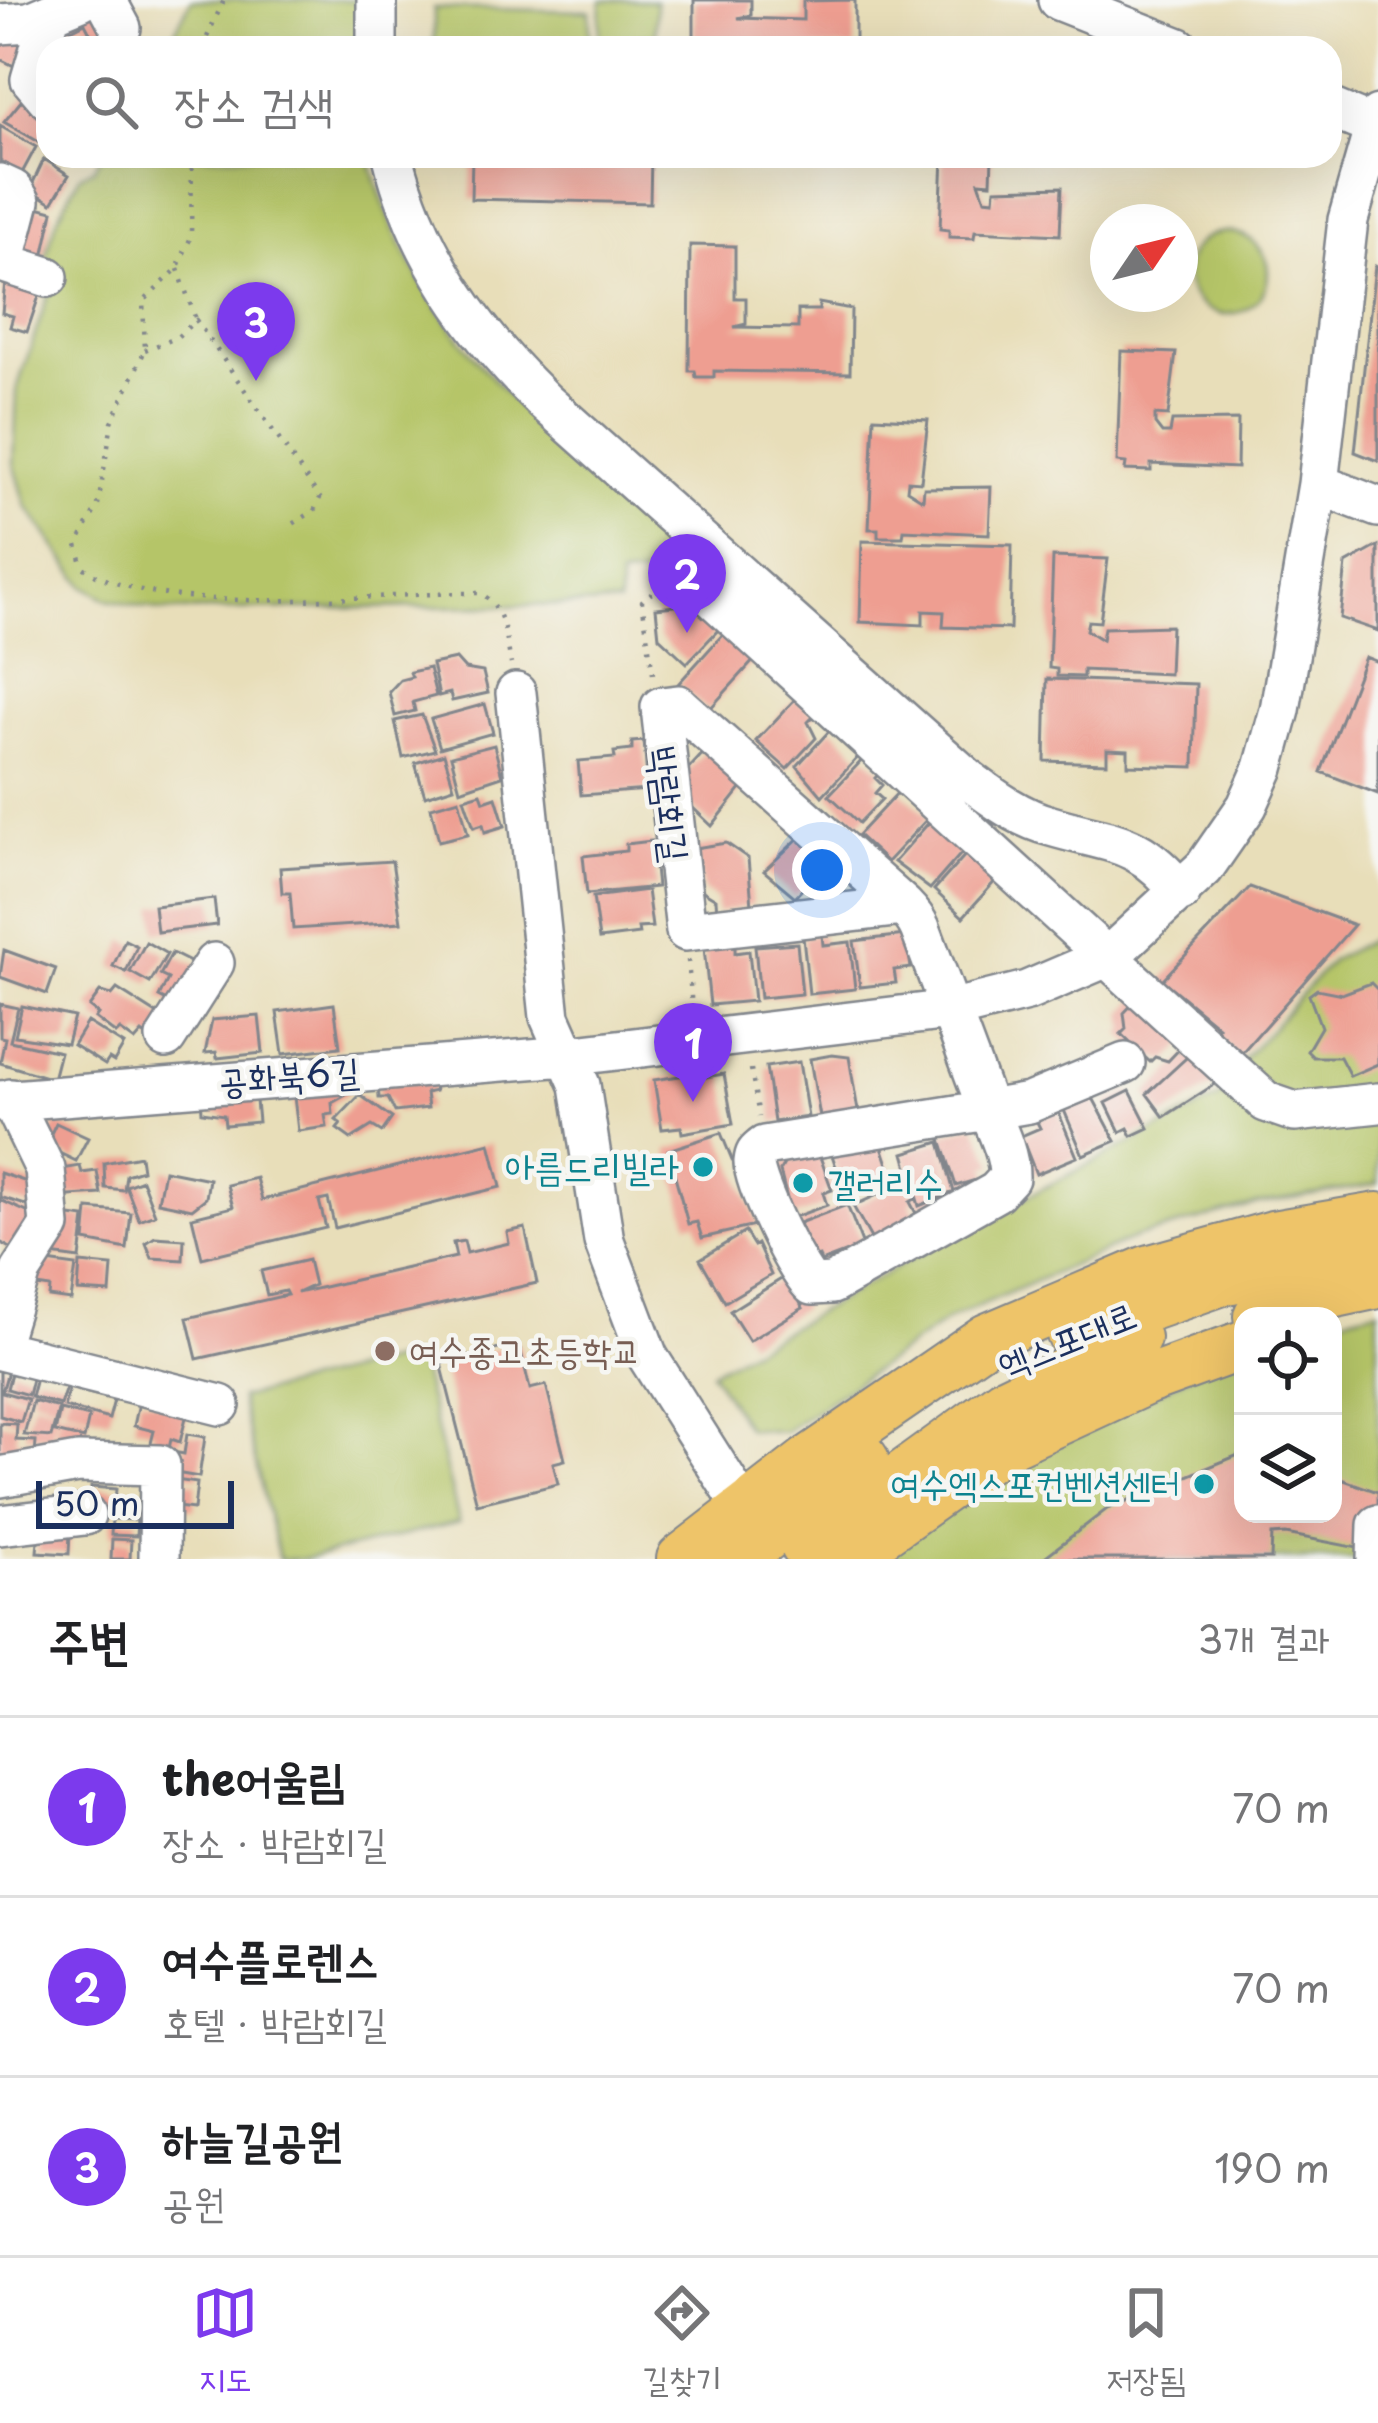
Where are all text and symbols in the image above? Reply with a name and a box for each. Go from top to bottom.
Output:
search box [36,36,1342,168]
text: 장소 검색 [174,68,333,136]
icon: search [78,69,144,135]
north arrow [1090,204,1198,312]
pin: 3 [217,282,295,381]
pin: 2 [648,534,726,633]
street label: 박람회길 [637,743,705,865]
your location [792,840,852,900]
pin: 1 [654,1003,732,1102]
street label: 공화북6길 [217,1042,361,1106]
place label: 아름드리빌라 [505,1138,679,1192]
marker: 아름드리빌라 [690,1154,716,1180]
place label: 갤러리수 [827,1154,943,1208]
marker: 갤러리수 [790,1170,816,1196]
street label: 엑스포대로 [989,1286,1144,1390]
map controls [1234,1307,1342,1523]
button: locate [1234,1307,1342,1415]
place label: 여수종고초등학교 [409,1322,641,1376]
marker: 여수종고초등학교 [372,1338,398,1364]
button: layers [1234,1415,1342,1523]
place label: 여수엑스포컨벤션센터 [890,1455,1180,1509]
marker: 여수엑스포컨벤션센터 [1191,1471,1217,1497]
scale bar [36,1475,234,1528]
text: 50 m [54,1477,140,1527]
text: 주변 [48,1599,130,1676]
text: 3개 결과 [1197,1608,1330,1667]
text: the어울림 [162,1743,344,1811]
text: 1 [78,1777,96,1836]
text: 70 m [1232,1777,1330,1836]
text: 장소 · 박람회길 [162,1811,387,1870]
text: 여수플로렌스 [162,1923,379,1991]
text: 2 [73,1957,101,2016]
text: 70 m [1232,1957,1330,2016]
text: 호텔 · 박람회길 [162,1991,387,2050]
text: 하늘길공원 [162,2103,343,2171]
text: 3 [74,2137,100,2196]
text: 190 m [1214,2137,1330,2196]
text: 공원 [162,2171,225,2230]
tab: 지도 [192,2280,258,2402]
tab: 길찾기 [642,2280,722,2402]
tab: 저장됨 [1106,2280,1186,2402]

